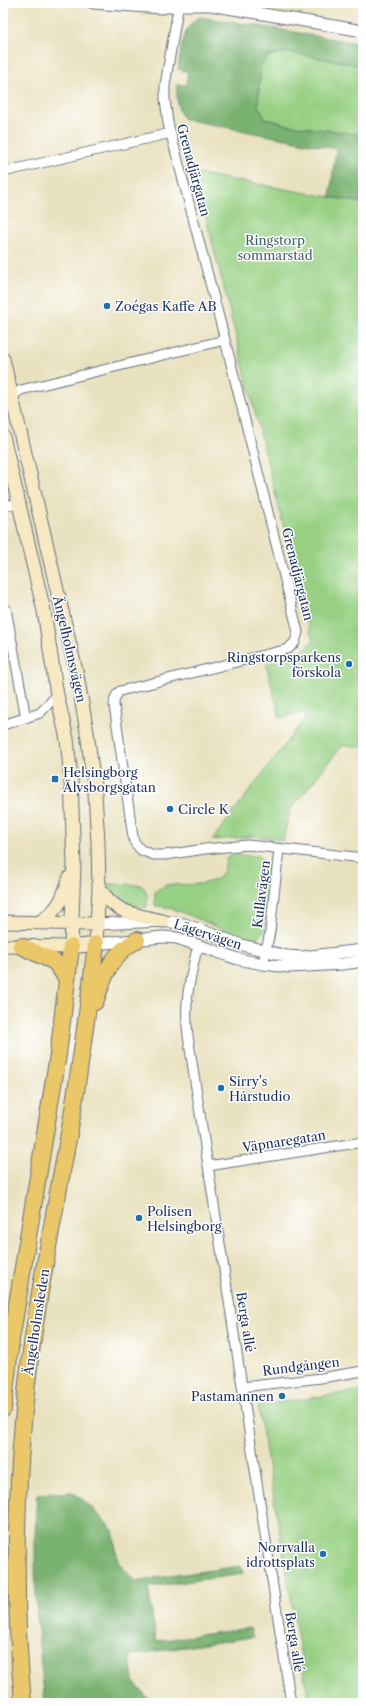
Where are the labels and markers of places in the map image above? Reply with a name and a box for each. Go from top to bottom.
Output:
place label: Zoégas Kaffe AB [115,298,217,314]
marker: Zoégas Kaffe AB [102,301,112,311]
place label: Ringstorpsparkens förskola [227,649,341,680]
marker: Ringstorpsparkens förskola [344,659,354,669]
place label: Helsingborg Älvsborgsgatan [62,764,156,795]
marker: Helsingborg Älvsborgsgatan [50,774,60,784]
place label: Circle K [178,801,230,817]
marker: Circle K [165,804,175,814]
place label: Sirry's Hårstudio [229,1073,290,1104]
marker: Sirry's Hårstudio [216,1083,226,1093]
place label: Polisen Helsingborg [147,1203,222,1234]
marker: Polisen Helsingborg [134,1213,144,1223]
place label: Pastamannen [191,1388,274,1404]
marker: Pastamannen [277,1391,287,1401]
place label: Norrvalla idrottsplats [246,1539,315,1570]
marker: Norrvalla idrottsplats [318,1549,328,1559]

